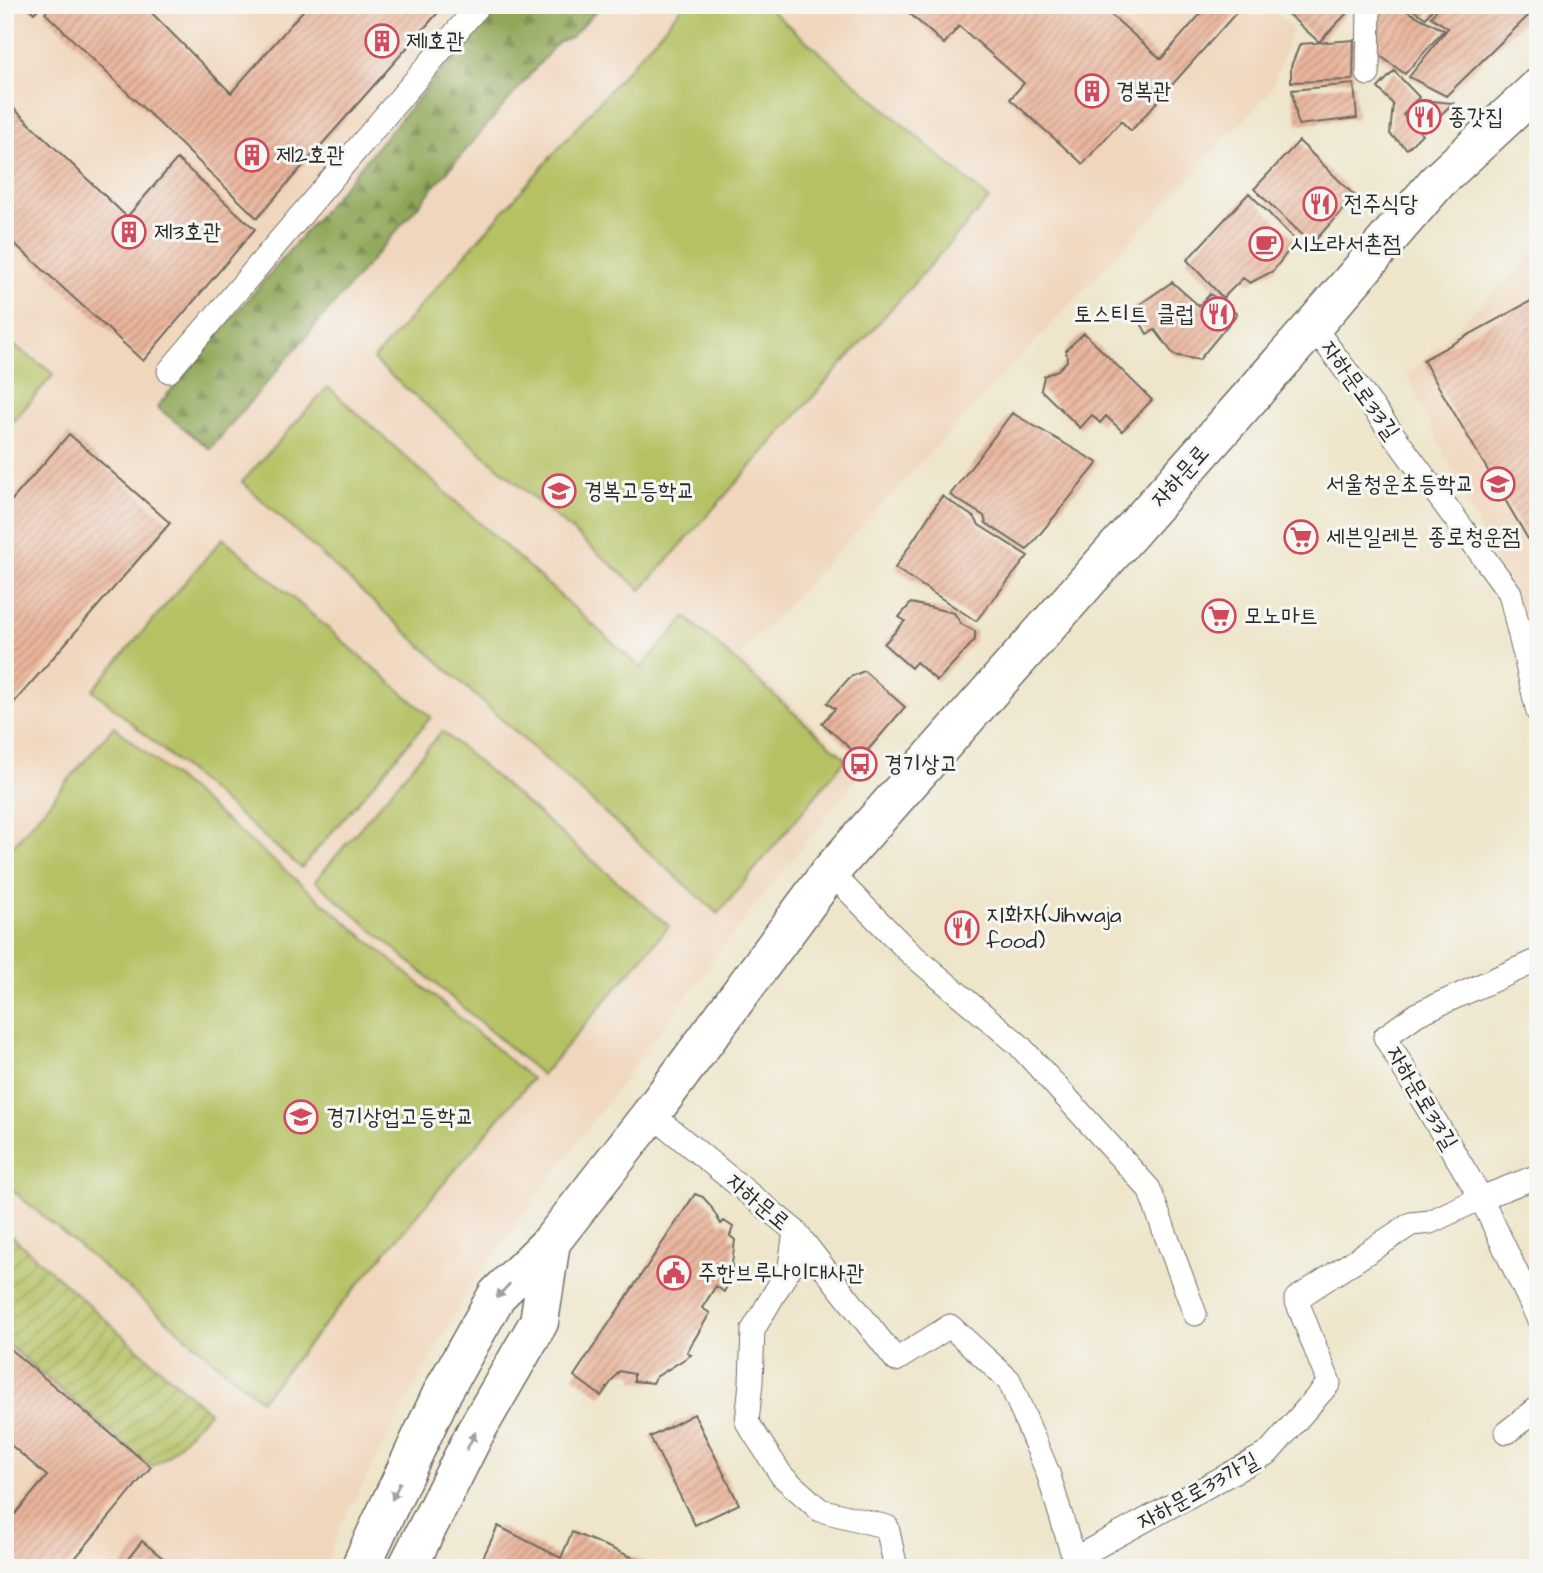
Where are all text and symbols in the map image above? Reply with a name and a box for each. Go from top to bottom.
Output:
building icon: 제1호관 [363,22,401,60]
place label: 제1호관 [406,25,464,57]
building icon: 경복관 [1073,72,1111,110]
place label: 경복관 [1116,75,1172,107]
restaurant icon: 종갓집 [1405,98,1443,136]
place label: 종갓집 [1448,101,1504,133]
building icon: 제2호관 [233,136,271,174]
place label: 제2호관 [276,139,345,171]
restaurant icon: 전주식당 [1301,185,1339,223]
place label: 전주식당 [1344,188,1419,220]
building icon: 제3호관 [110,213,148,251]
place label: 제3호관 [154,216,221,248]
cafe icon: 시노라서촌점 [1247,225,1285,263]
place label: 시노라서촌점 [1290,228,1401,260]
restaurant icon: 토스티트 클럽 [1199,295,1237,333]
place label: 토스티트 클럽 [1074,298,1194,330]
street label: 자하문로33길 [1313,334,1407,446]
street label: 자하문로 [1143,438,1217,514]
school or university icon: 서울청운초등학교 [1479,465,1517,503]
place label: 서울청운초등학교 [1326,468,1474,500]
school or university icon: 경복고등학교 [540,472,578,510]
place label: 경복고등학교 [584,475,695,507]
supermarket icon: 세븐일레븐 종로청운점 [1282,518,1320,556]
place label: 세븐일레븐 종로청운점 [1326,521,1520,553]
supermarket icon: 모노마트 [1200,597,1238,635]
place label: 모노마트 [1244,600,1318,632]
bus stop icon: 경기상고 [841,745,879,783]
place label: 경기상고 [884,748,958,780]
place label: 지화자(Jihwaja food) [986,899,1122,957]
restaurant icon: 지화자(Jihwaja food) [943,909,981,947]
street label: 자하문로33길 [1378,1040,1466,1156]
school or university icon: 경기상업고등학교 [282,1098,320,1136]
place label: 경기상업고등학교 [326,1101,474,1133]
street label: 자하문로 [719,1166,797,1238]
public building icon: 주한브루나이대사관 [655,1254,693,1292]
place label: 주한브루나이대사관 [698,1257,865,1289]
one-way arrow [495,1282,511,1299]
one-way arrow [465,1431,477,1451]
street label: 자하문로33가길 [1131,1444,1265,1538]
one-way arrow [391,1481,402,1501]

